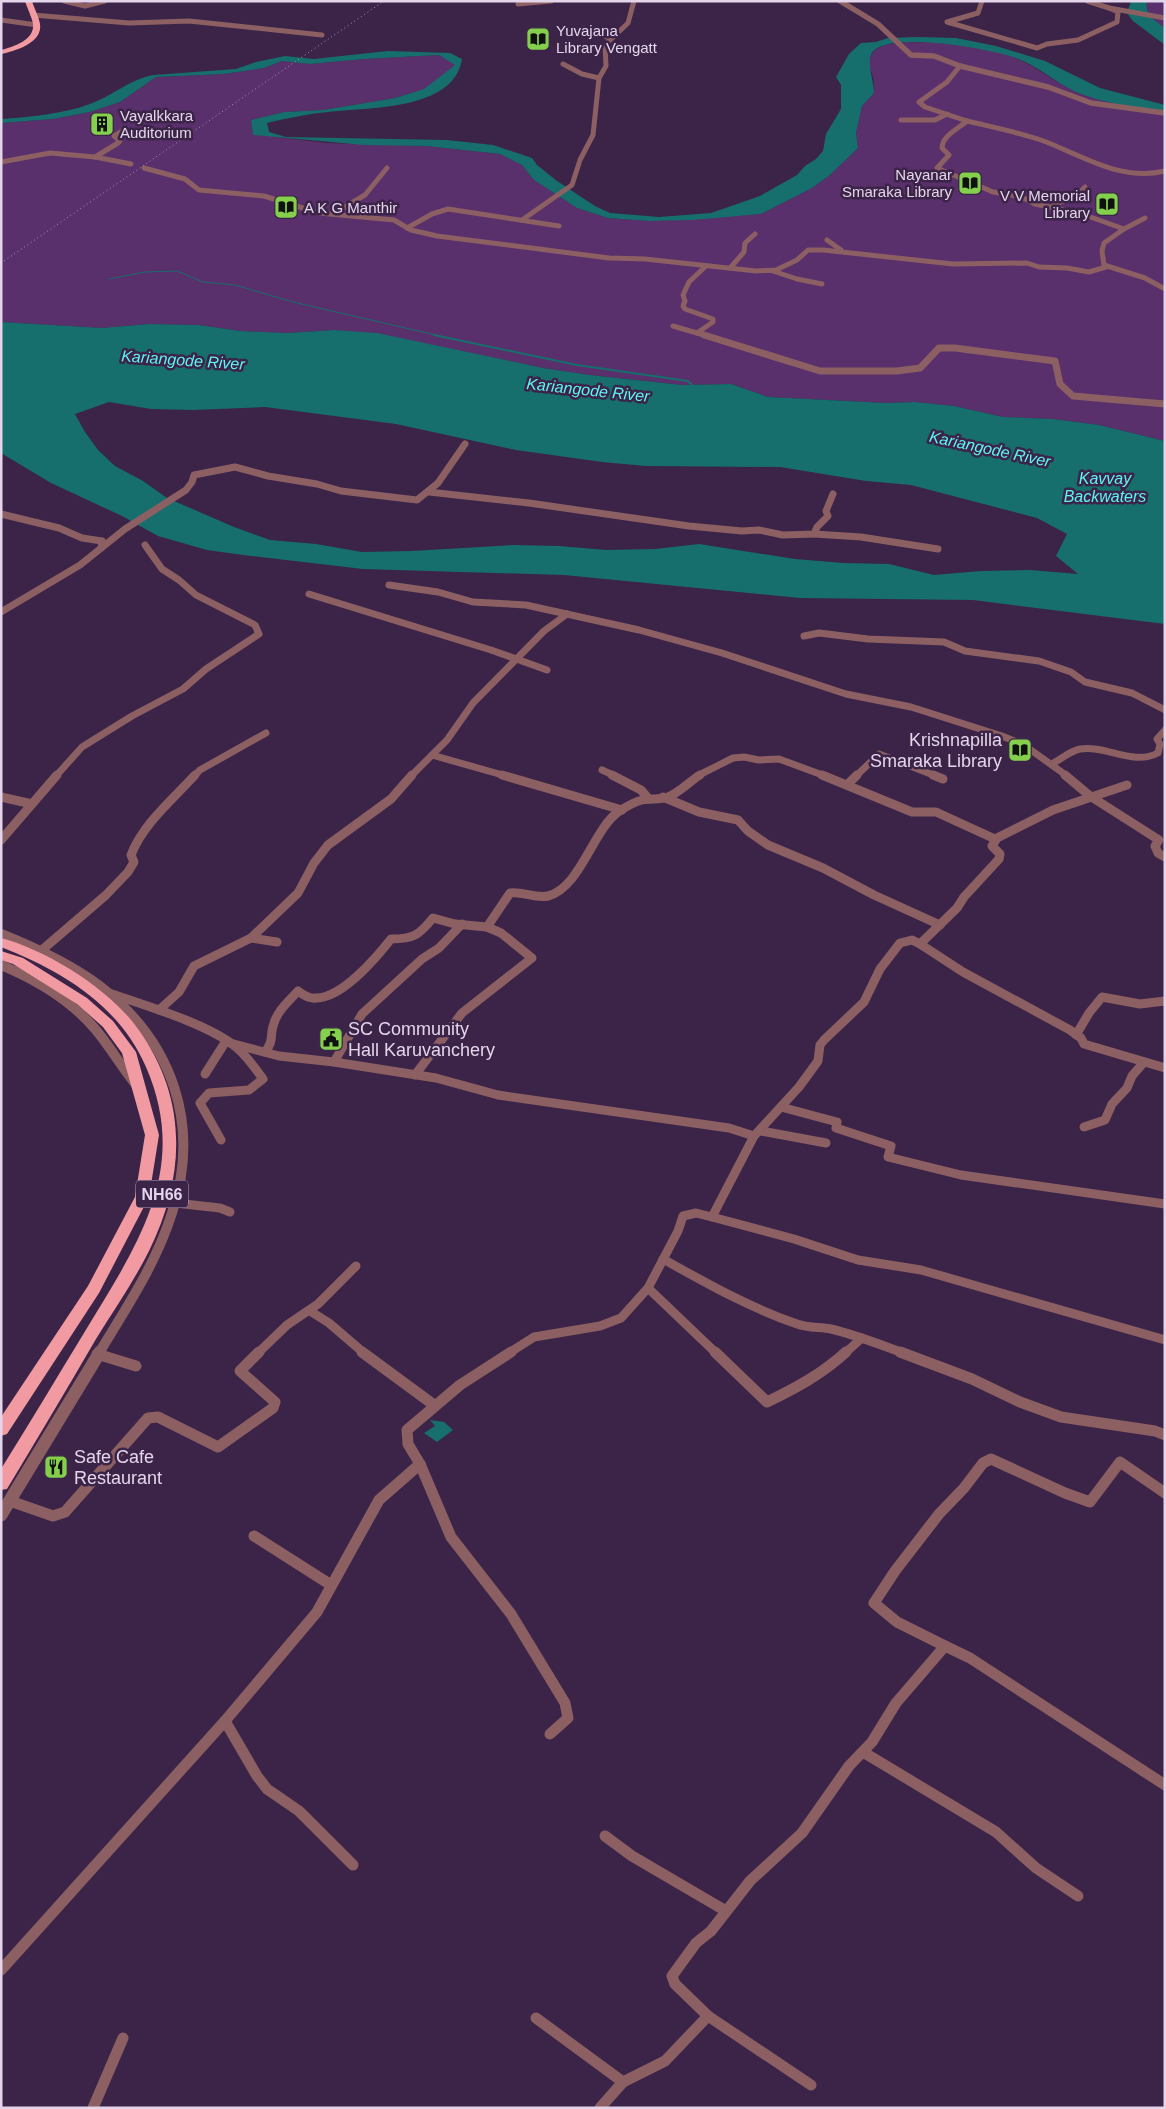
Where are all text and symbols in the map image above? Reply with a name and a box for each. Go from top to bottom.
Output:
place label: Yuvajana Library Vengatt [556,22,658,56]
library icon: Yuvajana Library Vengatt [525,26,551,52]
place label: Vayalkkara Auditorium [120,107,194,141]
building icon: Vayalkkara Auditorium [89,111,115,137]
place label: Nayanar Smaraka Library [842,166,952,200]
library icon: Nayanar Smaraka Library [957,170,983,196]
place label: V V Memorial Library [1000,187,1090,221]
library icon: V V Memorial Library [1094,191,1120,217]
library icon: A K G Manthir [273,194,299,220]
place label: A K G Manthir [304,199,397,216]
water label: Kariangode River [121,347,246,373]
water label: Kariangode River [526,375,651,405]
water label: Kariangode River [928,428,1053,470]
water label: Kavvay Backwaters [1064,470,1146,505]
place label: Krishnapilla Smaraka Library [870,730,1003,771]
library icon: Krishnapilla Smaraka Library [1007,737,1033,763]
place label: SC Community Hall Karuvanchery [348,1019,495,1060]
public building icon: SC Community Hall Karuvanchery [318,1026,344,1052]
road number: NH66 [136,1180,188,1208]
place label: Safe Cafe Restaurant [74,1447,162,1488]
restaurant icon: Safe Cafe Restaurant [43,1454,69,1480]

